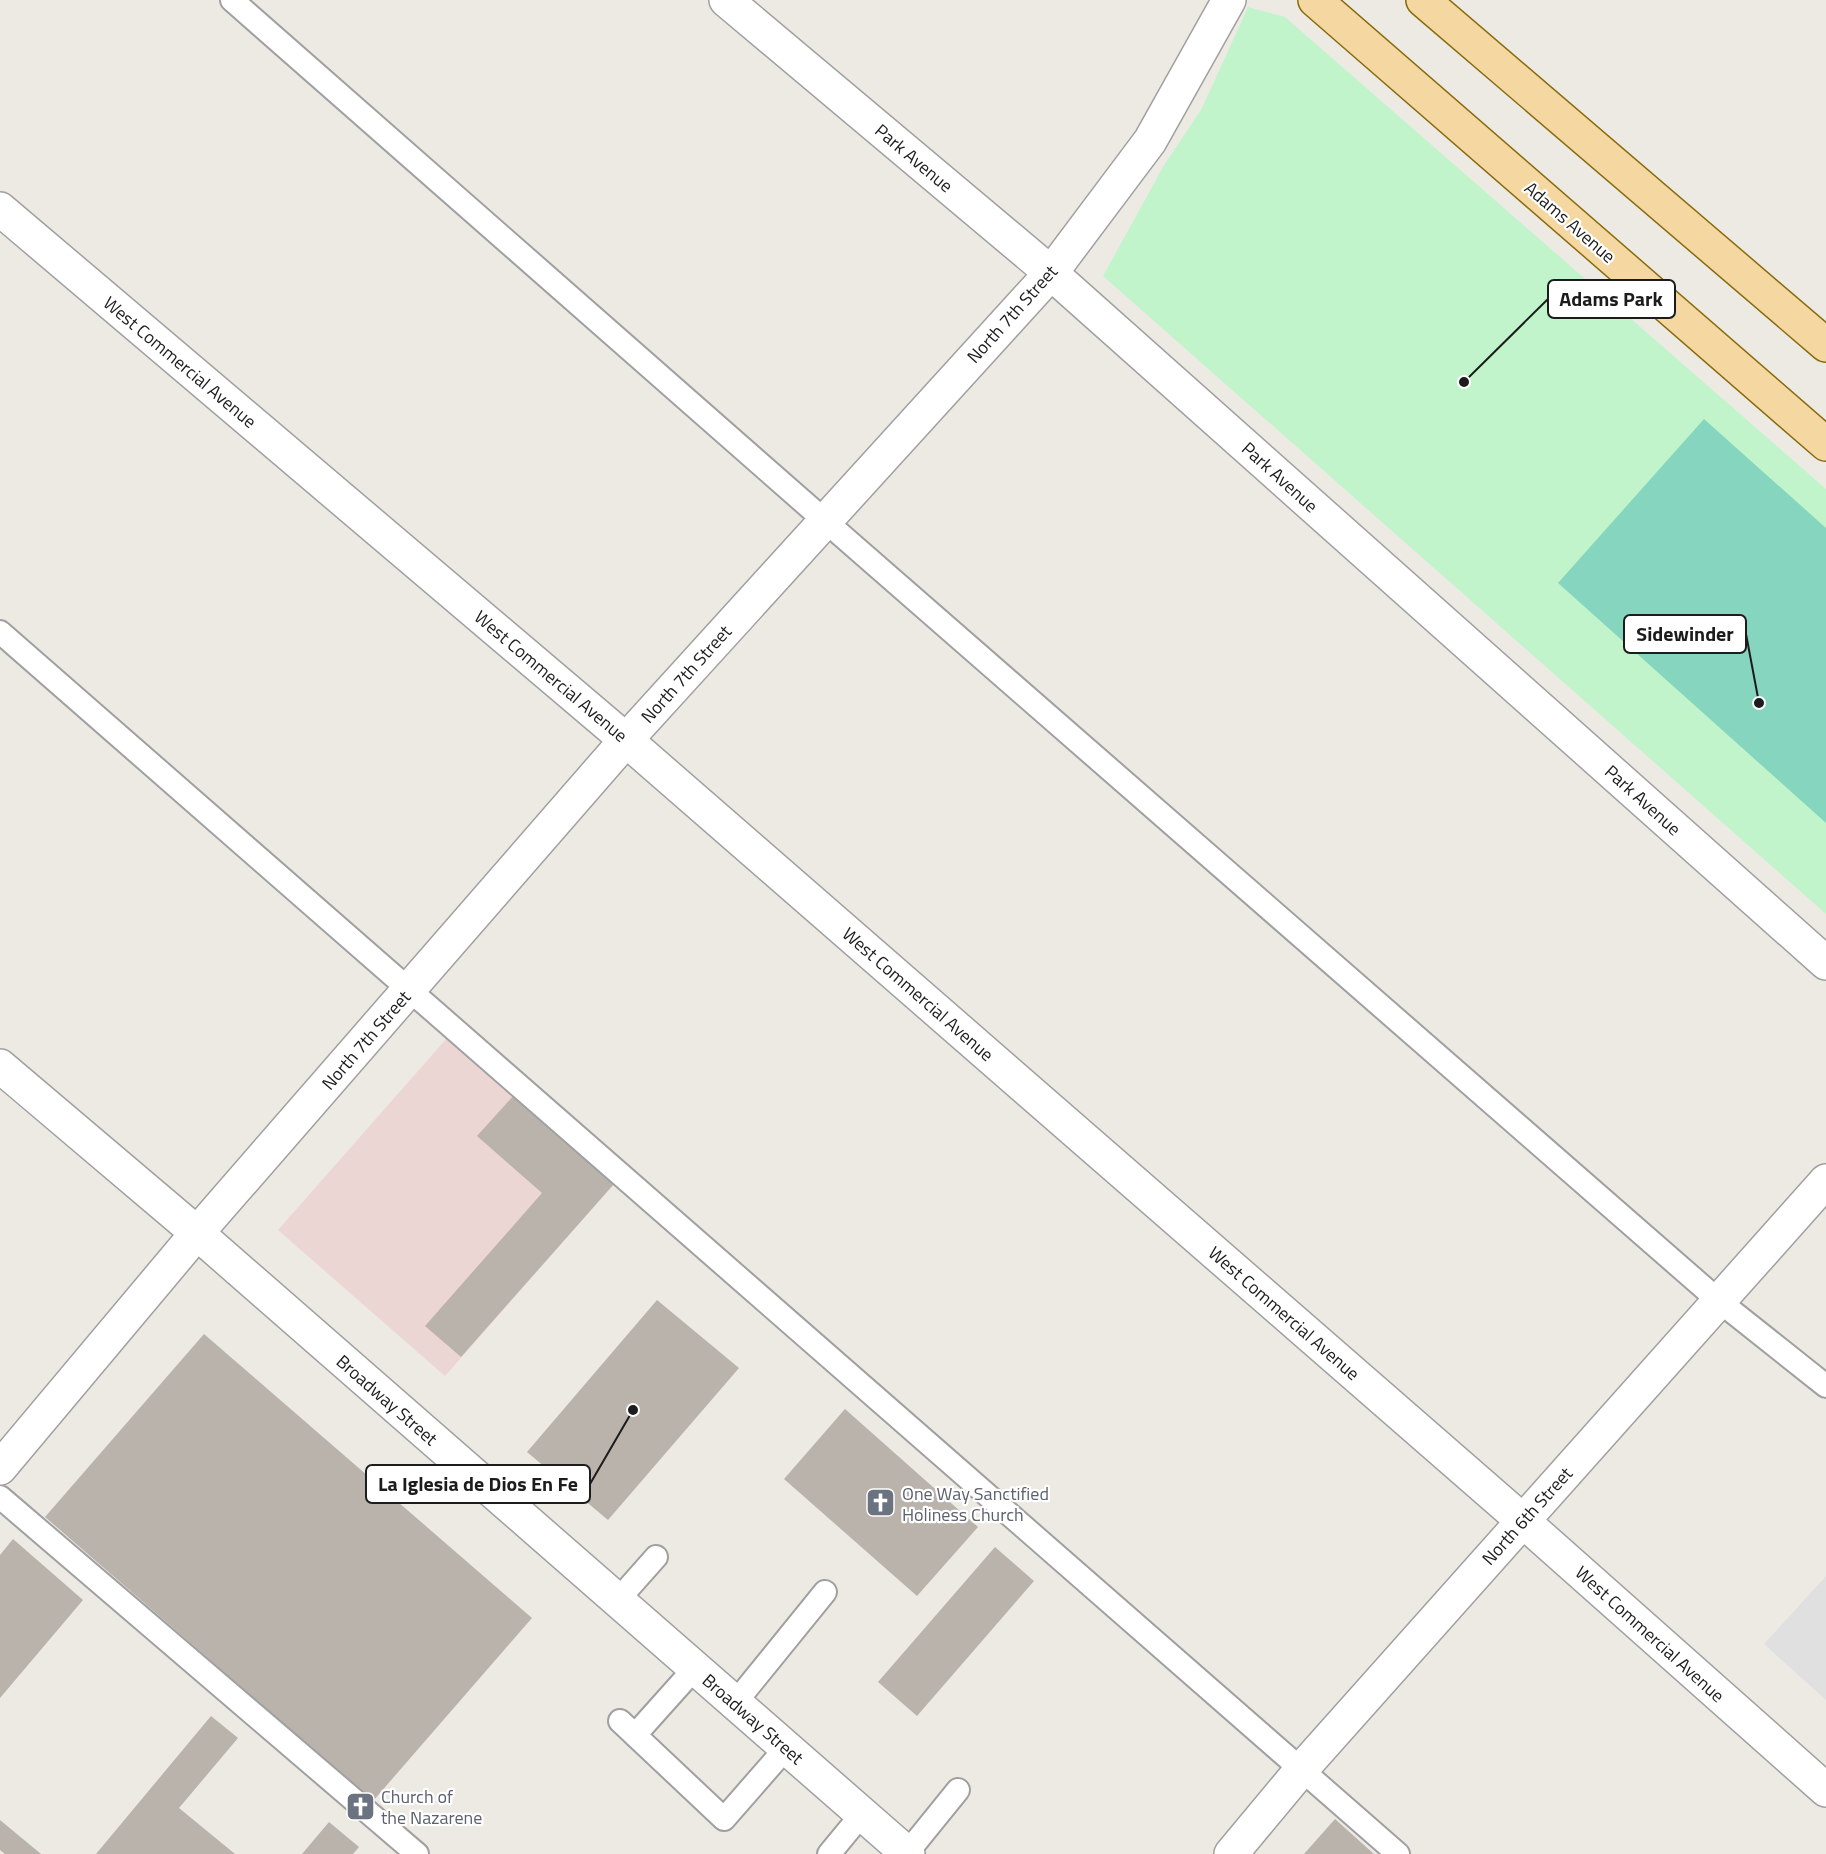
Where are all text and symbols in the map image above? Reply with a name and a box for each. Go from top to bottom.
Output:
street label: Park Avenue [869,117,959,199]
street label: Adams Avenue [1519,175,1621,269]
street label: North 7th Street [960,258,1064,369]
callout: Adams Park [1548,280,1675,318]
text: Adams Park [1559,283,1663,314]
street label: West Commercial Avenue [97,290,263,434]
street label: Park Avenue [1236,435,1324,519]
street label: West Commercial Avenue [468,604,634,748]
callout: Sidewinder [1624,615,1746,653]
street label: North 7th Street [634,618,738,729]
text: Sidewinder [1636,618,1734,649]
street label: Park Avenue [1599,758,1687,842]
street label: West Commercial Avenue [836,921,1000,1067]
street label: North 7th Street [315,984,417,1096]
street label: West Commercial Avenue [1202,1240,1366,1386]
street label: Broadway Street [330,1348,444,1452]
street label: North 6th Street [1475,1460,1579,1571]
callout: La Iglesia de Dios En Fe [366,1465,590,1503]
text: La Iglesia de Dios En Fe [378,1468,578,1499]
place label: One Way Sanctified Holiness Church [902,1480,1049,1528]
church icon: One Way Sanctified Holiness Church [865,1487,897,1519]
street label: West Commercial Avenue [1569,1559,1731,1709]
street label: Broadway Street [696,1667,810,1771]
place label: Church of the Nazarene [381,1783,482,1831]
church icon: Church of the Nazarene [344,1790,376,1822]

